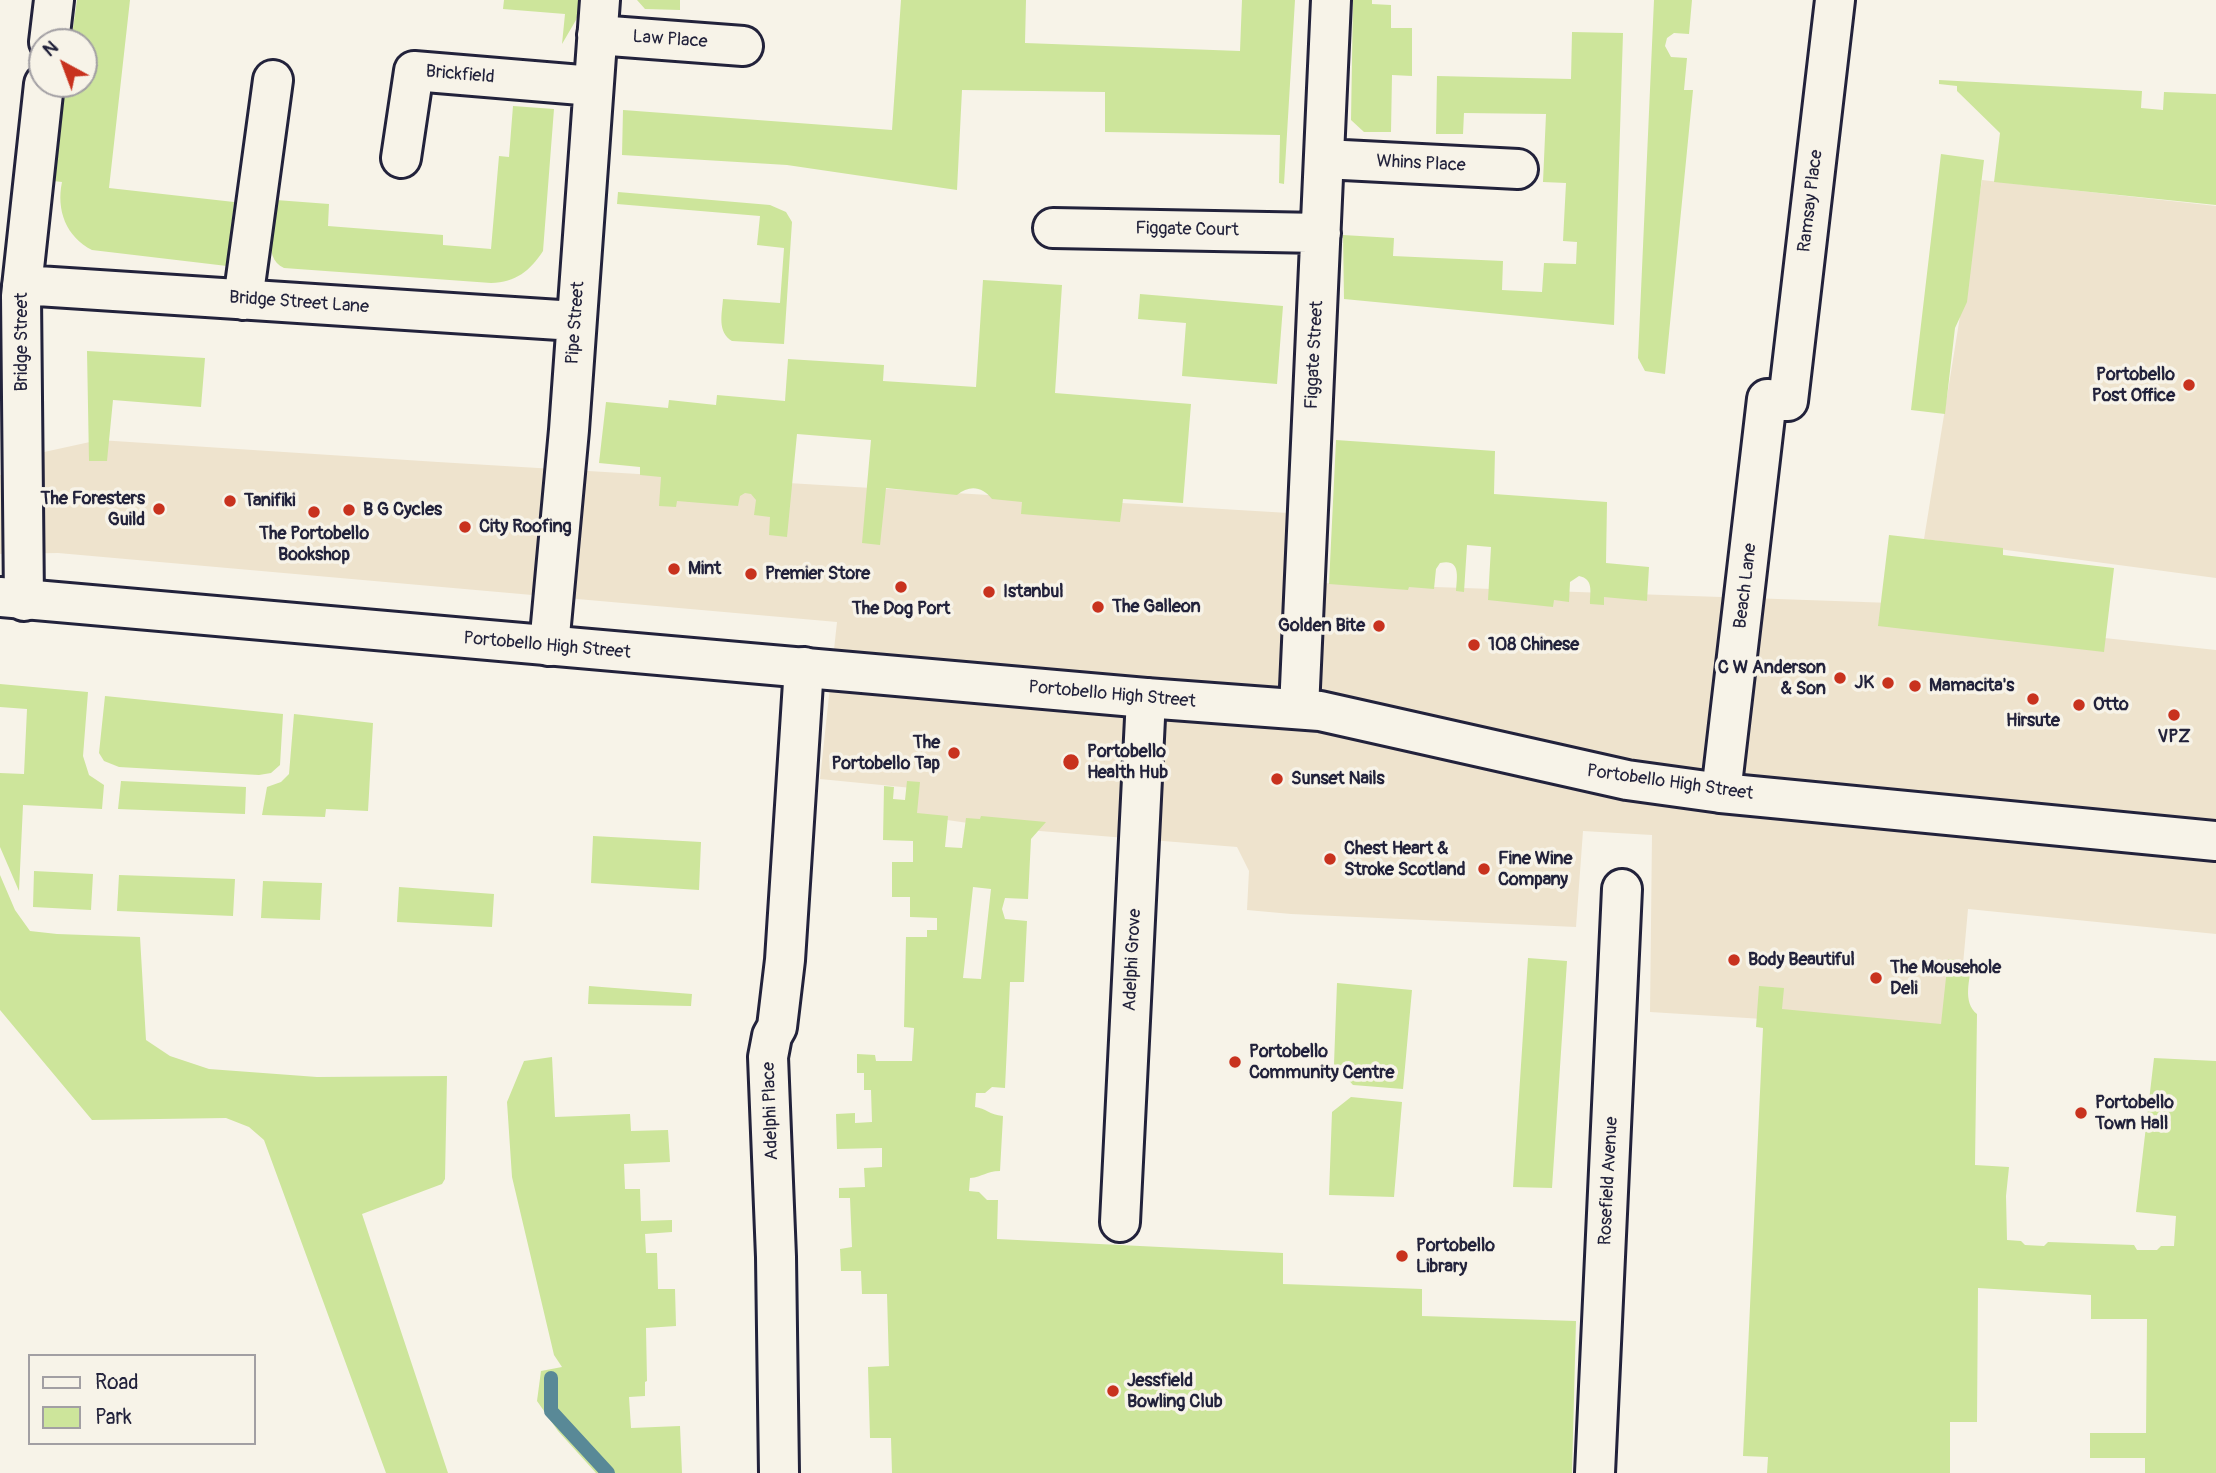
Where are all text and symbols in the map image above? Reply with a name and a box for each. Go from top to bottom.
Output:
street label: Law Place [632,27,708,53]
north arrow [28,28,98,98]
text: N [38,35,63,62]
street label: Brickfield [425,61,495,89]
street label: Ramsay Place [1794,148,1828,254]
street label: Whins Place [1376,151,1466,177]
street label: Figgate Court [1135,218,1239,242]
street label: Pipe Street [562,281,590,365]
street label: Bridge Street Lane [228,287,370,319]
street label: Bridge Street [11,292,33,392]
street label: Figgate Street [1301,300,1329,410]
place label: Portobello Post Office [2092,364,2175,406]
marker: Portobello Post Office [2181,377,2197,393]
place label: The Foresters Guild [41,488,145,530]
place label: Tanifiki [244,490,295,512]
marker: Tanifiki [222,493,238,509]
place label: B G Cycles [363,499,442,521]
marker: The Foresters Guild [151,501,167,517]
marker: B G Cycles [341,502,357,518]
marker: The Portobello Bookshop [306,504,322,520]
place label: City Roofing [479,516,572,538]
marker: City Roofing [457,519,473,535]
place label: The Portobello Bookshop [259,523,369,566]
street label: Beach Lane [1730,542,1762,630]
place label: Mint [688,558,721,580]
marker: Mint [666,561,682,577]
place label: Premier Store [765,563,870,585]
marker: Premier Store [743,566,759,582]
marker: The Dog Port [893,579,909,595]
place label: Istanbul [1003,581,1064,603]
marker: Istanbul [981,584,997,600]
place label: The Galleon [1112,596,1201,618]
place label: The Dog Port [852,598,950,620]
marker: The Galleon [1090,599,1106,615]
place label: Golden Bite [1278,615,1365,637]
marker: Golden Bite [1371,618,1387,634]
street label: Portobello High Street [462,628,632,664]
place label: 108 Chinese [1488,634,1579,656]
marker: 108 Chinese [1466,637,1482,653]
place label: C W Anderson & Son [1718,657,1826,700]
marker: C W Anderson & Son [1832,670,1848,686]
place label: JK [1855,672,1874,694]
marker: JK [1880,675,1896,691]
place label: Mamacita's [1929,675,2014,697]
street label: Portobello High Street [1027,677,1197,713]
marker: Mamacita's [1907,678,1923,694]
marker: Hirsute [2025,691,2041,707]
place label: Otto [2093,694,2129,716]
marker: Otto [2071,697,2087,713]
marker: VPZ [2166,707,2182,723]
place label: Hirsute [2006,710,2060,732]
place label: VPZ [2158,726,2190,748]
place label: The Portobello Tap [831,732,940,774]
place label: Portobello Health Hub [1087,741,1168,784]
marker: The Portobello Tap [946,745,962,761]
marker: Portobello Health Hub [1061,752,1081,772]
street label: Portobello High Street [1585,761,1755,805]
place label: Sunset Nails [1291,768,1385,790]
marker: Sunset Nails [1269,771,1285,787]
place label: Chest Heart & Stroke Scotland [1344,838,1465,880]
place label: Fine Wine Company [1498,848,1572,890]
marker: Chest Heart & Stroke Scotland [1322,851,1338,867]
marker: Fine Wine Company [1476,861,1492,877]
street label: Adelphi Grove [1120,908,1146,1012]
place label: Body Beautiful [1748,949,1855,971]
marker: Body Beautiful [1726,952,1742,968]
place label: The Mousehole Deli [1890,957,2001,1000]
marker: The Mousehole Deli [1868,970,1884,986]
place label: Portobello Community Centre [1249,1041,1394,1084]
marker: Portobello Community Centre [1227,1054,1243,1070]
street label: Adelphi Place [758,1061,784,1161]
place label: Portobello Town Hall [2095,1092,2174,1134]
marker: Portobello Town Hall [2073,1105,2089,1121]
street label: Rosefield Avenue [1595,1116,1623,1246]
place label: Portobello Library [1416,1235,1495,1278]
marker: Portobello Library [1394,1248,1410,1264]
legend [28,1354,256,1445]
text: Road [95,1369,139,1396]
place label: Jessfield Bowling Club [1127,1370,1223,1412]
marker: Jessfield Bowling Club [1105,1383,1121,1399]
text: Park [95,1404,132,1431]

